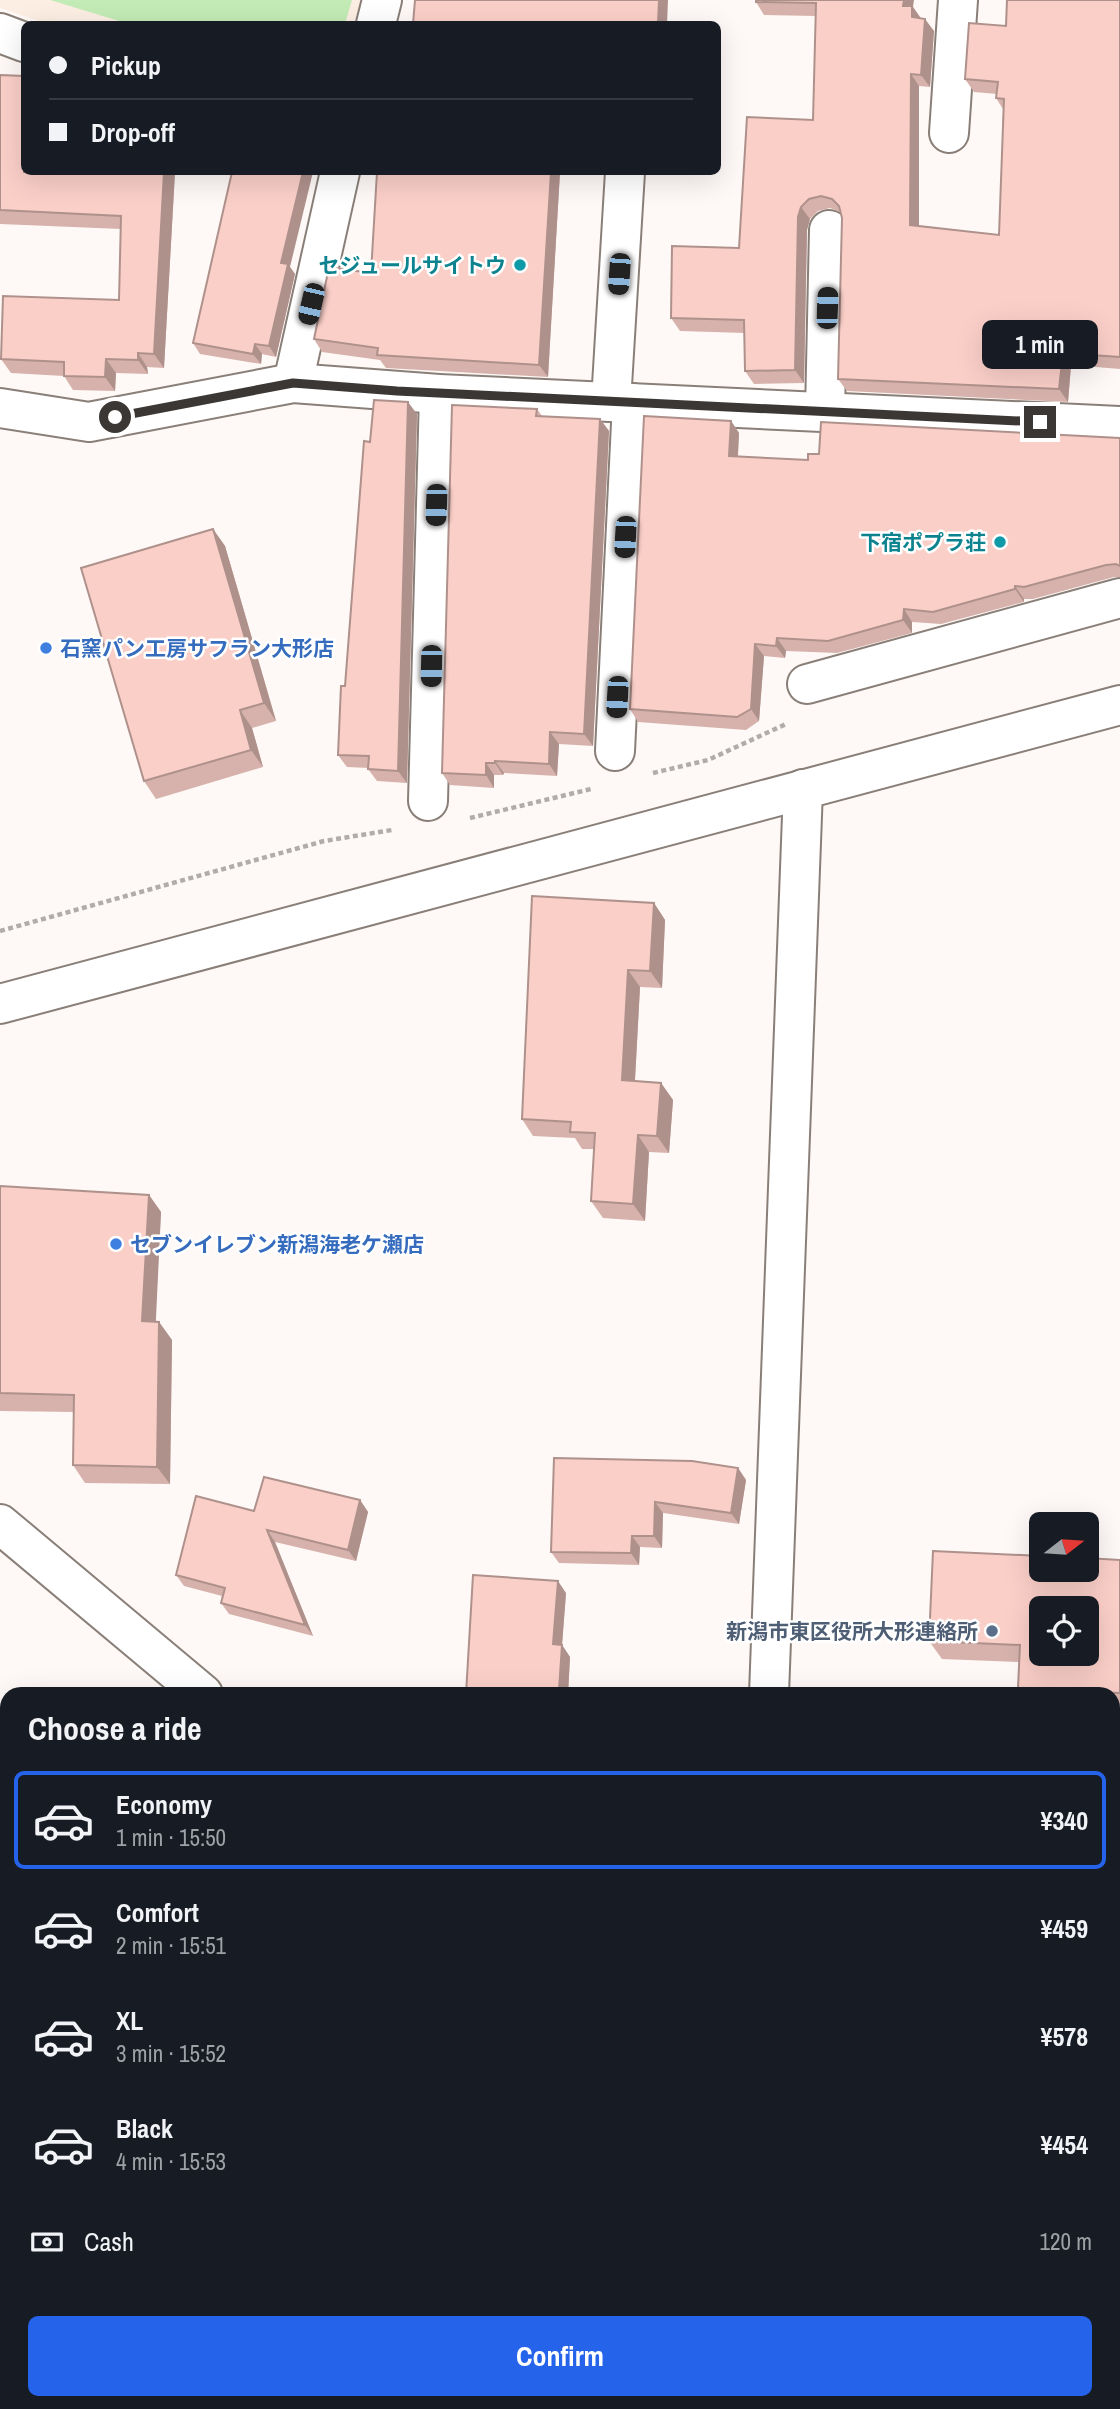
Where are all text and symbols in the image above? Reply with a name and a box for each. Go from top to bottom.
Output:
text: Pickup [91,48,161,83]
text: Drop-off [91,115,175,150]
place label: セジュールサイトウ [318,251,506,280]
car [608,252,631,296]
marker: セジュールサイトウ [512,257,528,273]
car [297,281,326,327]
car [816,287,839,329]
callout: 1 min [982,320,1098,370]
text: 1 min [1015,329,1065,360]
route start [99,401,131,433]
route end [1024,406,1056,438]
car [425,484,448,526]
car [614,515,637,559]
place label: 下宿ポプラ荘 [860,528,986,557]
marker: 下宿ポプラ荘 [992,534,1008,550]
place label: 石窯パン工房サフラン大形店 [60,634,334,663]
marker: 石窯パン工房サフラン大形店 [38,640,54,656]
car [421,645,442,687]
car [606,675,629,719]
place label: セブンイレブン新潟海老ケ瀬店 [130,1230,424,1259]
marker: セブンイレブン新潟海老ケ瀬店 [108,1236,124,1252]
north arrow [1029,1512,1099,1582]
map controls [1029,1512,1099,1666]
button: locate [1029,1596,1099,1666]
place label: 新潟市東区役所大形連絡所 [726,1617,978,1646]
marker: 新潟市東区役所大形連絡所 [984,1623,1000,1639]
text: Choose a ride [28,1707,202,1750]
text: Economy [116,1787,212,1822]
icon: car [32,1789,95,1852]
text: ¥340 [1041,1803,1088,1838]
text: 1 min · 15:50 [116,1822,226,1853]
text: Comfort [116,1895,199,1930]
icon: car [32,1897,95,1960]
text: ¥459 [1041,1911,1088,1946]
text: 2 min · 15:51 [116,1930,226,1961]
text: XL [116,2003,143,2038]
icon: car [32,2005,95,2068]
text: ¥578 [1041,2019,1088,2054]
text: 3 min · 15:52 [116,2038,226,2069]
text: Black [116,2111,173,2146]
icon: car [32,2113,95,2176]
text: ¥454 [1041,2127,1088,2162]
text: 4 min · 15:53 [116,2146,226,2177]
icon: cash [28,2223,66,2261]
text: Cash [84,2224,134,2259]
text: 120 m [1040,2226,1092,2257]
button: Confirm [28,2316,1092,2396]

